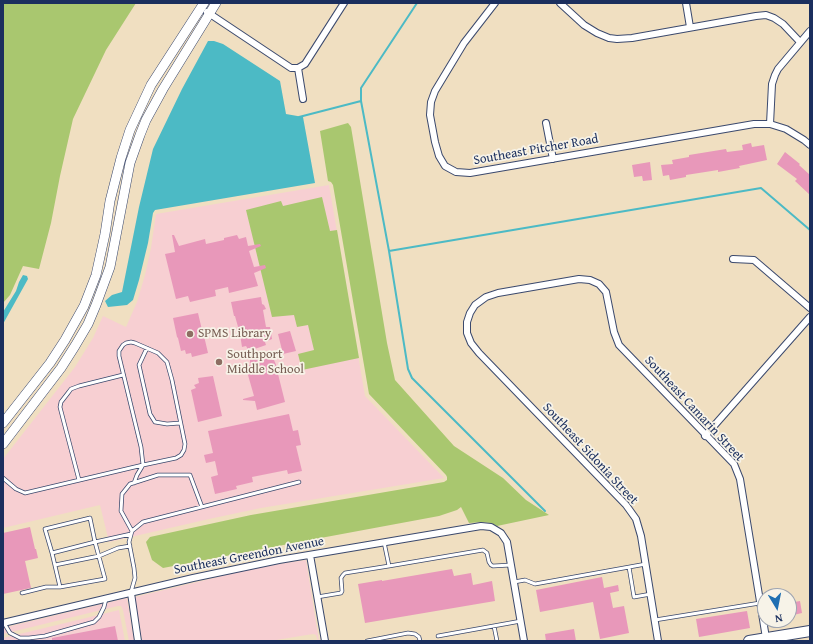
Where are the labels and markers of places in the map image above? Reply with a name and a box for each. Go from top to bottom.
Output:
place label: SPMS Library [198,326,271,342]
marker: SPMS Library [185,329,195,339]
place label: Southport Middle School [227,347,304,378]
marker: Southport Middle School [214,357,224,367]

